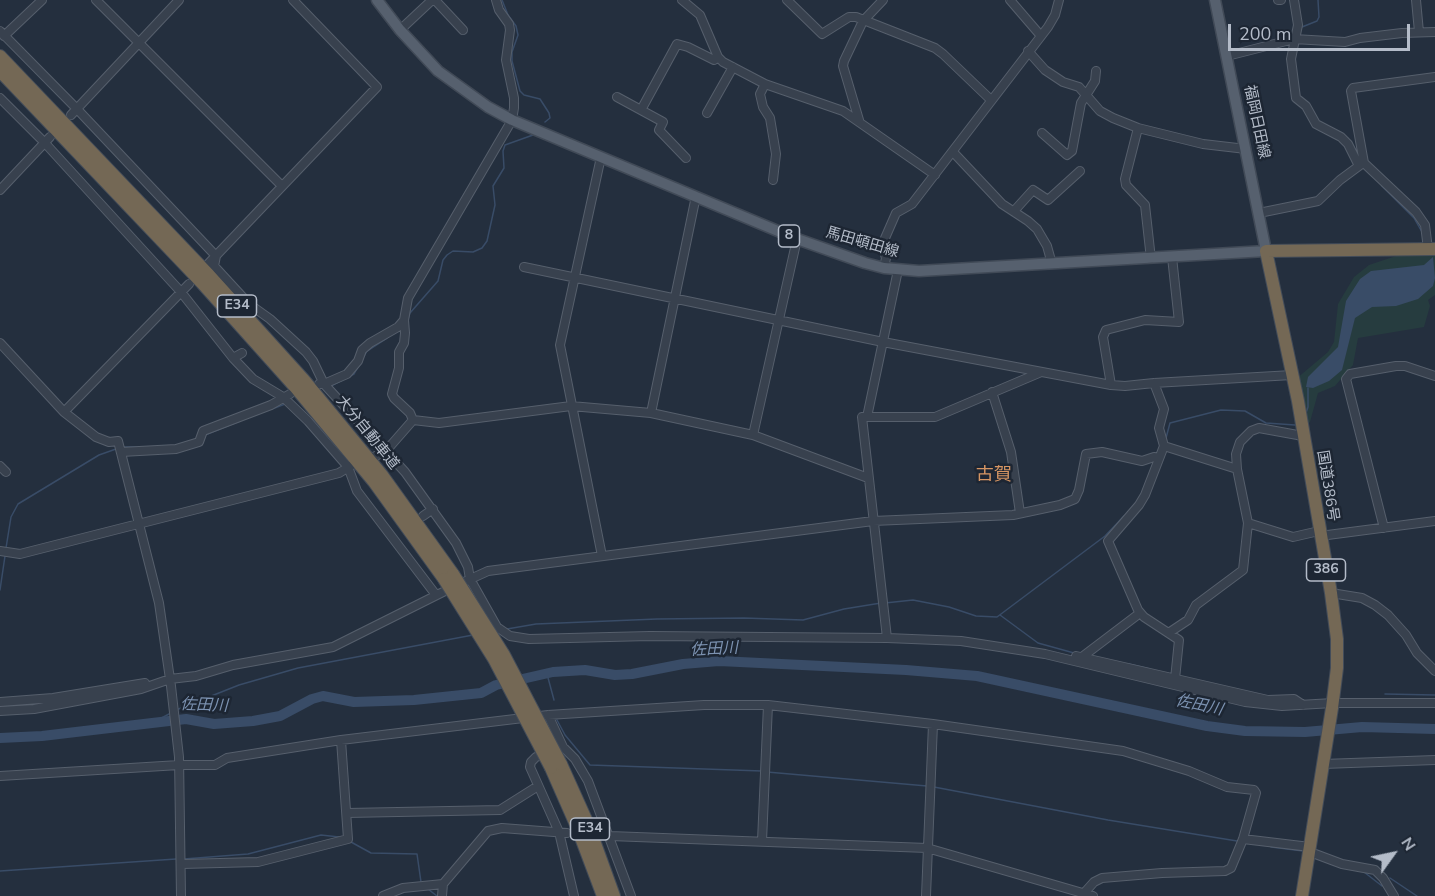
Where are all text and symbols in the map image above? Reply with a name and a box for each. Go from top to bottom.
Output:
scale bar [1231,12,1412,50]
text: 200 m [1239,22,1291,46]
street label: 福岡日田線 [1239,83,1273,161]
street label: 馬田頓田線 [823,224,901,262]
road number: 8 [778,225,800,247]
road number: E34 [218,295,256,317]
street label: 大分自動車道 [332,392,402,474]
street label: 国道386号 [1312,449,1342,523]
district label: 古賀 [976,465,1012,487]
road number: 386 [1306,559,1346,581]
water label: 佐田川 [690,639,738,661]
water label: 佐田川 [1174,692,1224,720]
water label: 佐田川 [180,696,228,716]
road number: E34 [570,818,610,840]
north arrow [1363,824,1423,884]
text: N [1396,833,1421,855]

